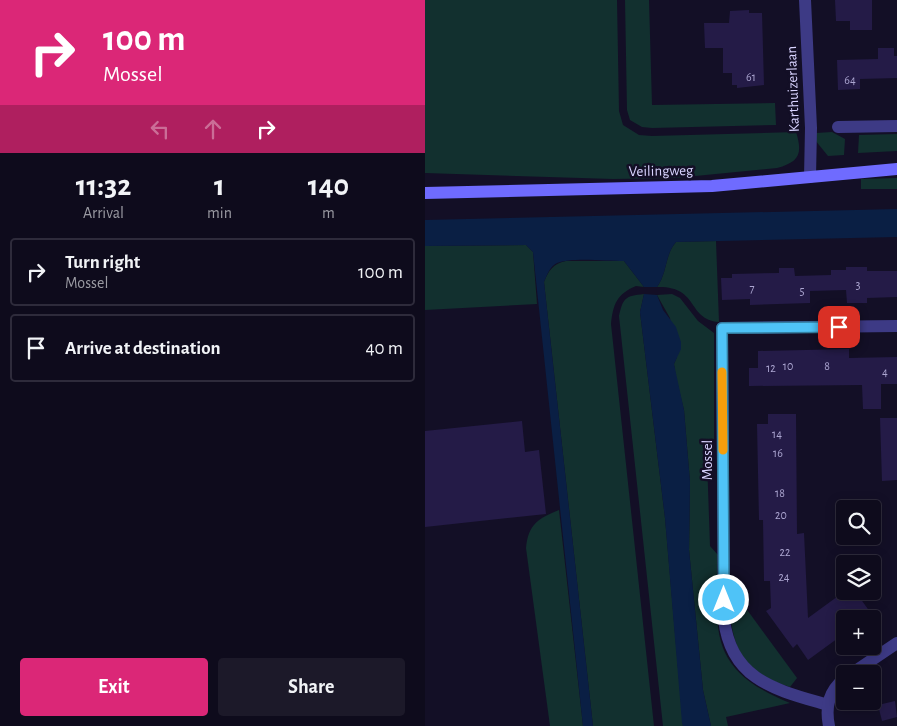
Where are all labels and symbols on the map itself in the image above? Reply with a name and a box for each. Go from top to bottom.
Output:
street label: Karthuizerlaan [784,46,802,132]
house number: 61 [746,71,756,83]
house number: 64 [844,74,856,86]
street label: Veilingweg [629,163,694,179]
house number: 3 [856,279,861,291]
house number: 7 [749,282,755,294]
house number: 5 [799,285,805,297]
pin [818,306,860,348]
house number: 10 [783,360,793,372]
house number: 8 [824,360,830,372]
house number: 12 [766,362,776,374]
house number: 4 [882,366,888,378]
house number: 14 [772,428,782,440]
street label: Mossel [700,440,715,480]
house number: 16 [773,447,783,459]
house number: 18 [775,487,785,499]
house number: 20 [775,509,787,521]
house number: 22 [780,546,791,558]
house number: 24 [778,571,790,583]
position arrow [697,573,749,625]

